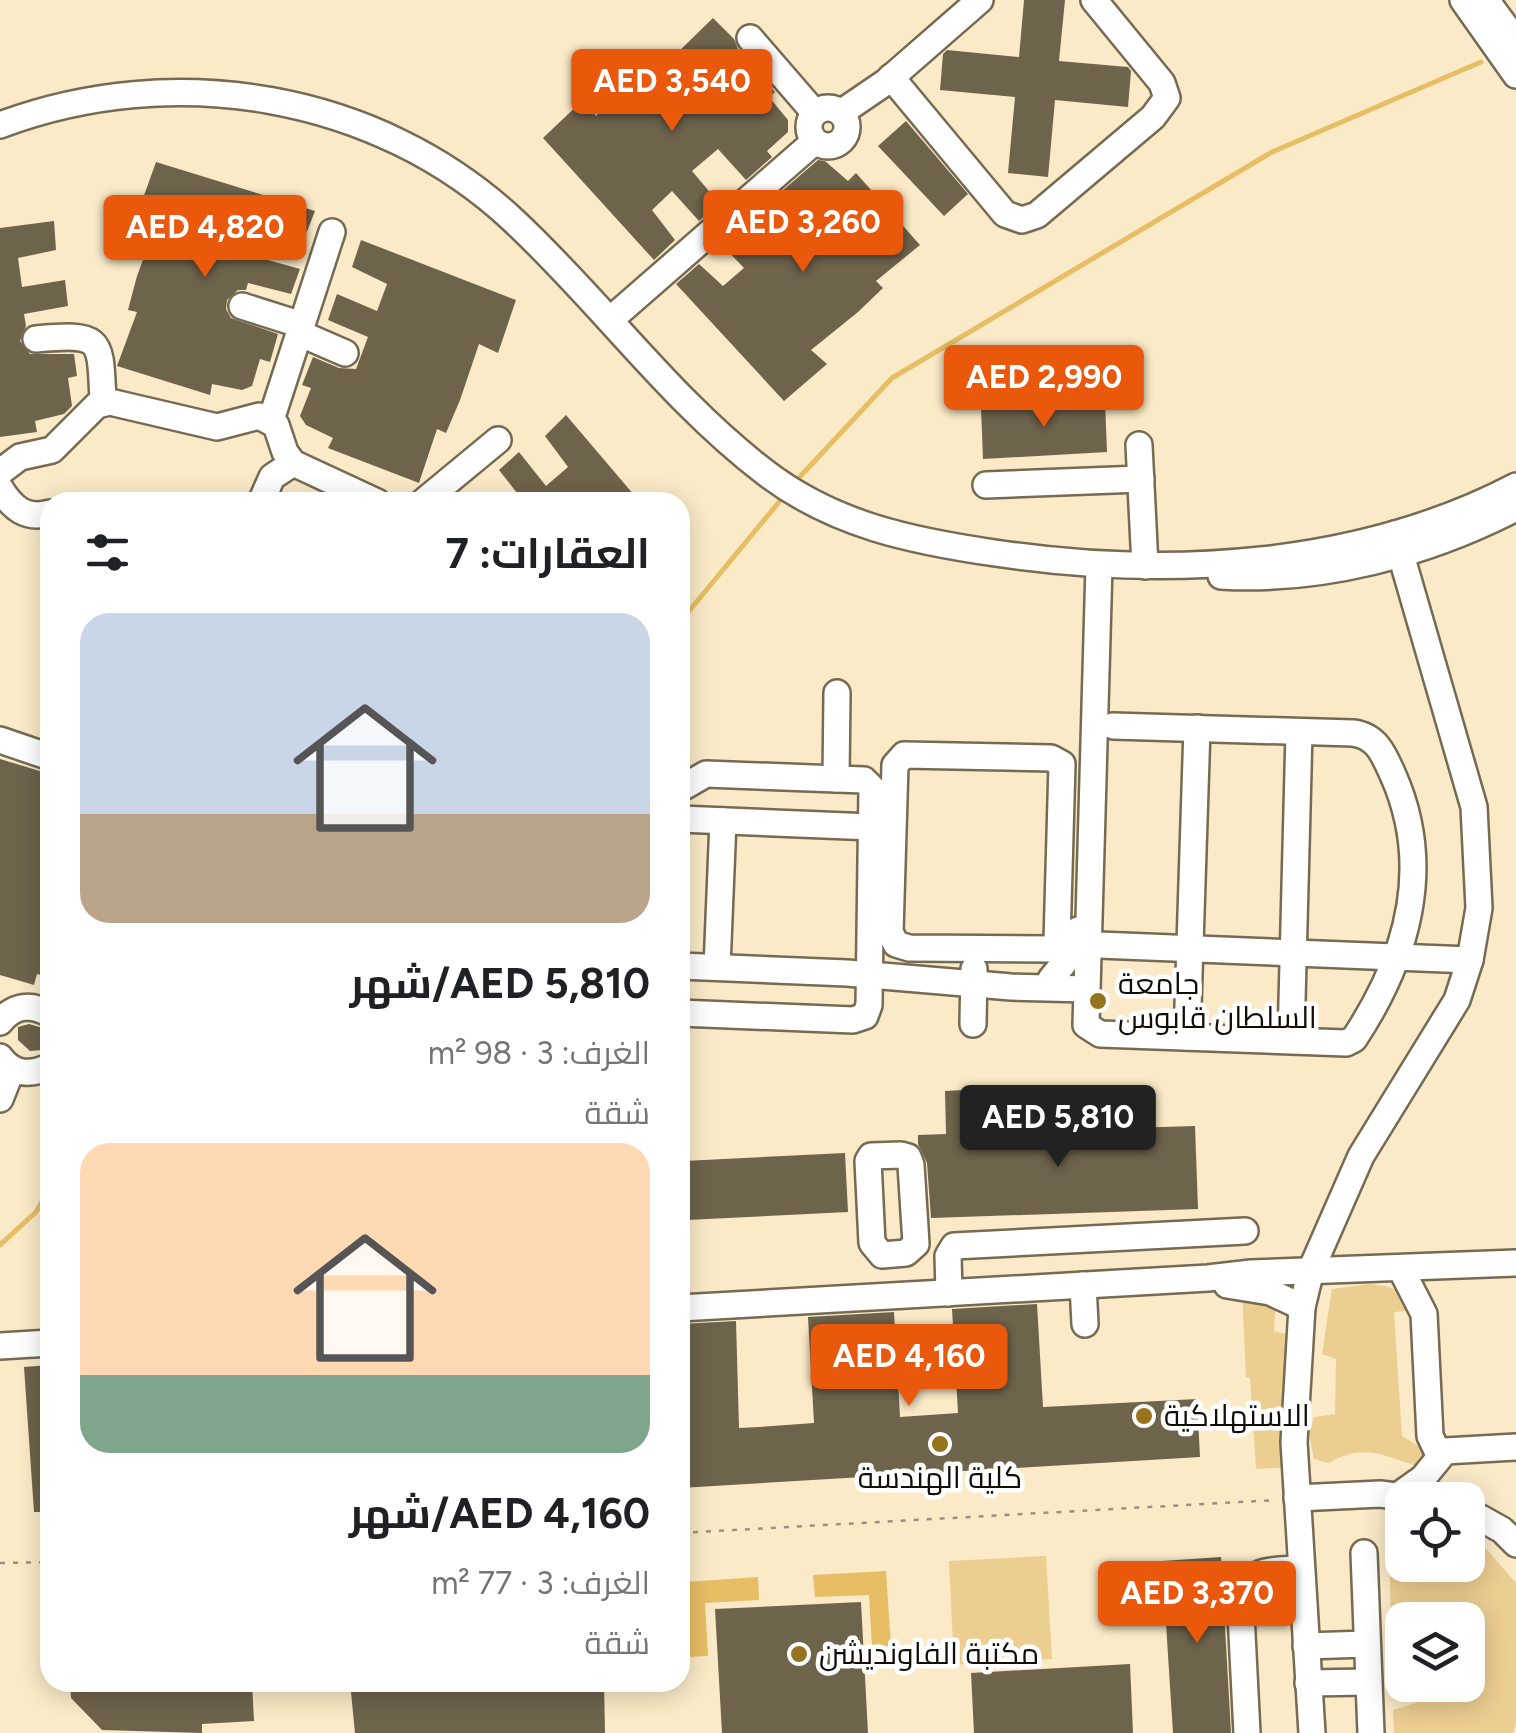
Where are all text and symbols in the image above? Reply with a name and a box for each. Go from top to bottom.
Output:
pin: AED 3,540 [558,49,786,134]
text: AED 3,540 [593,62,751,100]
pin: AED 3,260 [689,190,917,275]
pin: AED 4,820 [91,195,319,280]
text: AED 3,260 [725,203,881,241]
text: AED 4,820 [125,208,285,246]
pin: AED 2,990 [930,345,1158,430]
text: AED 2,990 [966,358,1122,396]
icon: filters [80,525,135,580]
text: العقارات: 7 [445,528,650,579]
icon: home [275,678,455,858]
text: AED 5,810/شهر [350,958,650,1009]
place label: جامعة السلطان قابوس [1118,965,1317,1036]
marker: جامعة السلطان قابوس [1087,990,1109,1012]
text: الغرف: 3 · 98 m² [428,1034,650,1072]
pin: AED 5,810 [944,1085,1172,1170]
text: شقة [585,1094,650,1132]
text: AED 5,810 [982,1098,1134,1136]
icon: home [275,1208,455,1388]
pin: AED 4,160 [795,1324,1023,1409]
text: AED 4,160 [833,1337,986,1375]
place label: الاستهلاكية [1164,1397,1310,1434]
marker: الاستهلاكية [1133,1405,1155,1427]
marker: كلية الهندسة [929,1433,951,1455]
place label: كلية الهندسة [858,1459,1022,1496]
map controls [1385,1482,1485,1702]
button: locate [1385,1482,1485,1582]
text: AED 4,160/شهر [349,1488,650,1539]
pin: AED 3,370 [1083,1561,1311,1646]
text: الغرف: 3 · 77 m² [431,1564,650,1602]
text: AED 3,370 [1120,1574,1274,1612]
button: layers [1385,1602,1485,1702]
text: شقة [585,1624,650,1662]
place label: مكتبة الفاونديشن [819,1635,1039,1672]
marker: مكتبة الفاونديشن [788,1643,810,1665]

